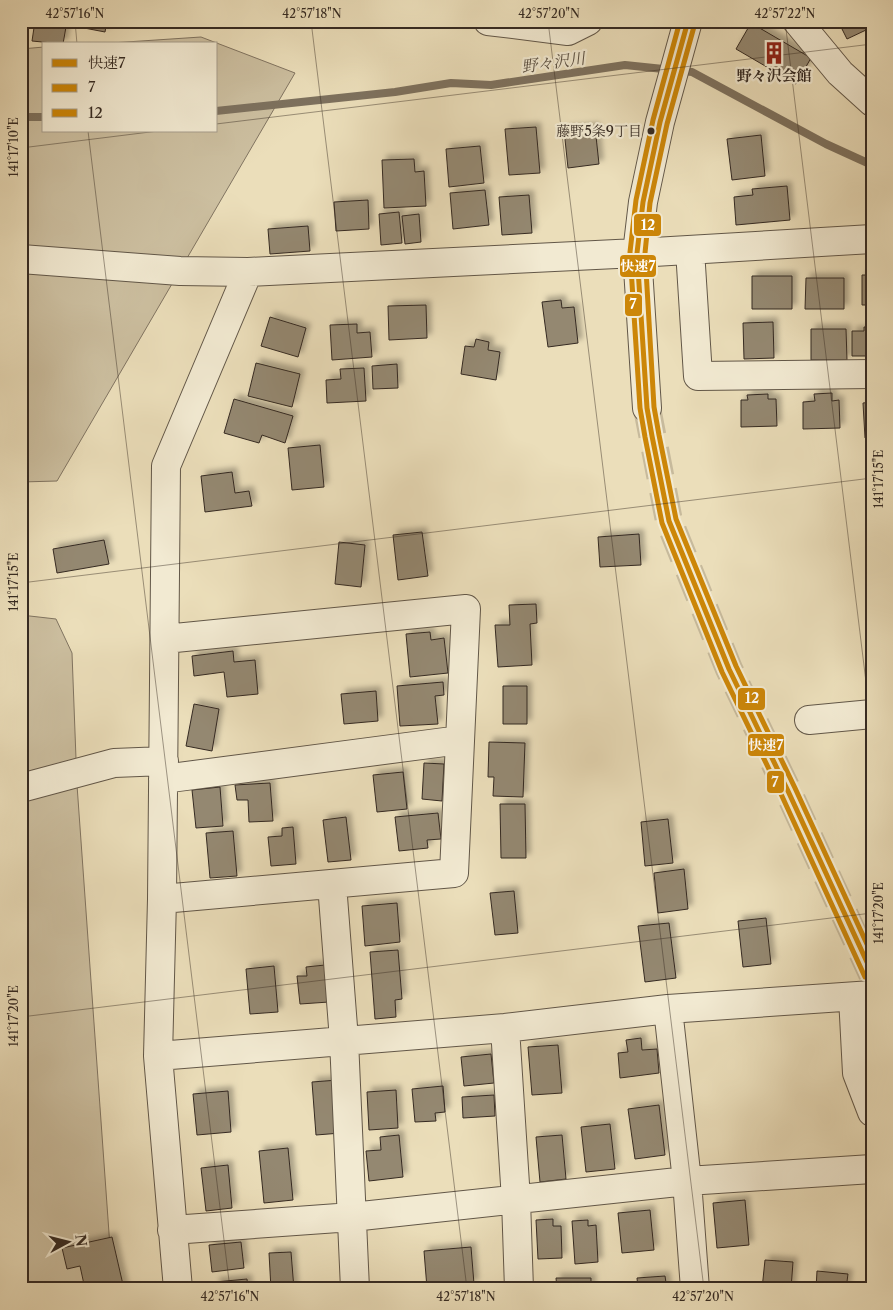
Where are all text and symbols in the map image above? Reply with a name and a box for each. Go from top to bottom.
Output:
text: 42°57'16"N [45,6,105,21]
text: 42°57'18"N [282,6,342,21]
text: 42°57'20"N [518,6,580,21]
text: 42°57'22"N [755,6,816,21]
building icon: 野々沢会館 [761,40,787,66]
legend [42,42,218,132]
water label: 野々沢川 [520,47,588,76]
text: 快速7 [88,53,126,72]
place label: 野々沢会館 [736,66,812,85]
text: 7 [88,77,96,96]
text: 12 [88,103,103,122]
text: 141°17'10"E [6,117,21,177]
place label: 藤野5条9丁目 [556,122,642,140]
marker: 藤野5条9丁目 [646,126,656,136]
line badge: 12 [633,213,662,237]
text: 12 [641,216,655,234]
line badge: 快速7 [619,254,657,278]
text: 快速7 [620,257,656,275]
line badge: 7 [624,293,643,317]
text: 7 [629,295,637,313]
text: 141°17'15"E [871,450,886,508]
text: 141°17'15"E [6,553,21,611]
line badge: 12 [737,687,766,711]
text: 12 [745,689,759,707]
line badge: 快速7 [747,733,785,757]
text: 快速7 [748,736,784,754]
line badge: 7 [766,770,785,794]
text: 7 [771,773,779,791]
text: 141°17'20"E [871,882,886,944]
text: 141°17'20"E [6,985,21,1047]
north arrow [42,1218,92,1268]
text: N [71,1233,91,1248]
text: 42°57'16"N [200,1289,260,1304]
text: 42°57'18"N [436,1289,496,1304]
text: 42°57'20"N [672,1289,734,1304]

